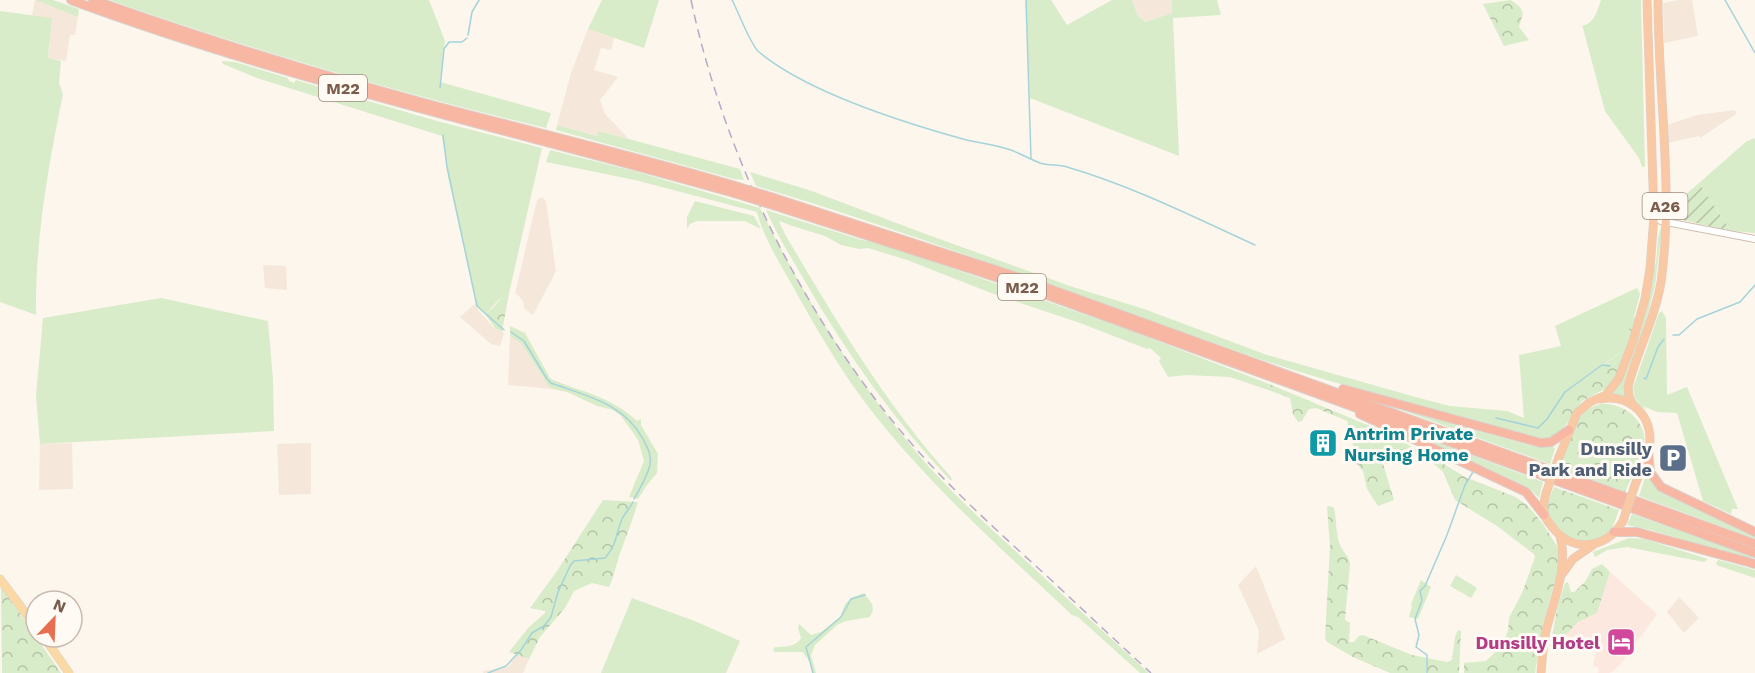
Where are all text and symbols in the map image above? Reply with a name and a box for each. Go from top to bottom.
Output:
road number: M22 [319,75,367,101]
road number: A26 [1642,193,1688,219]
road number: M22 [998,274,1046,300]
place label: Antrim Private Nursing Home [1344,423,1473,465]
building icon: Antrim Private Nursing Home [1307,427,1339,459]
place label: Dunsilly Park and Ride [1528,438,1653,480]
parking icon: Dunsilly Park and Ride [1657,442,1689,474]
north arrow [24,589,84,649]
text: N [50,595,69,617]
hotel icon: Dunsilly Hotel [1605,626,1637,658]
place label: Dunsilly Hotel [1475,632,1600,653]

